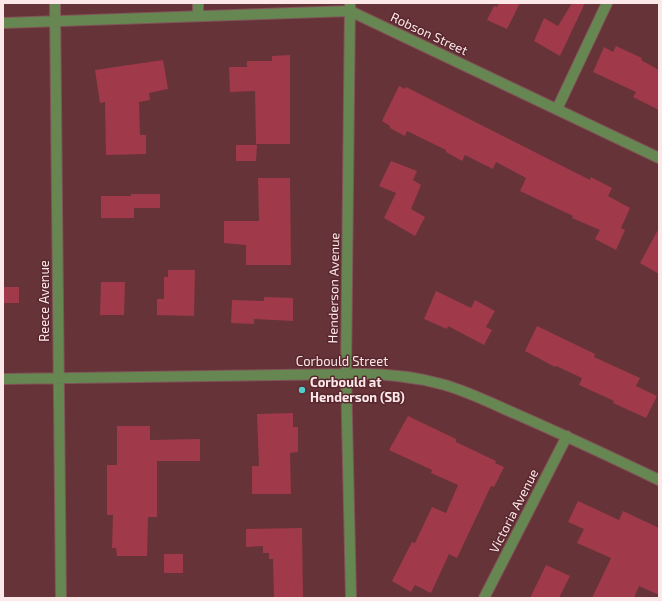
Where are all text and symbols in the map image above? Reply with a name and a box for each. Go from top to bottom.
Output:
street label: Robson Street [388,9,470,59]
street label: Henderson Avenue [325,232,343,344]
street label: Reece Avenue [37,260,53,342]
street label: Corbould Street [296,354,388,370]
place label: Corbould at Henderson (SB) [310,375,405,406]
marker: Corbould at Henderson (SB) [297,385,307,395]
street label: Victoria Avenue [486,467,542,555]

